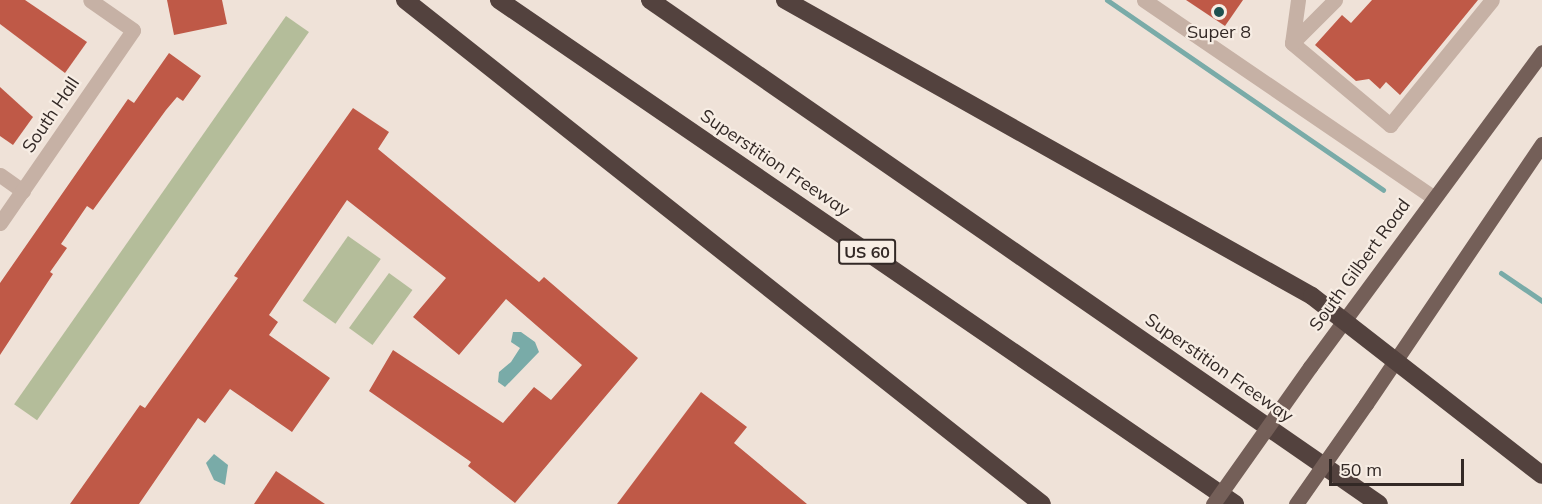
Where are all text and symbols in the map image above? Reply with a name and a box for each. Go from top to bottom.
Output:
marker: Super 8 [1212,5,1226,19]
place label: Super 8 [1187,21,1251,43]
street label: South Hall [18,73,84,157]
street label: Superstition Freeway [696,105,854,221]
street label: South Gilbert Road [1305,195,1415,335]
road number: US 60 [837,239,897,265]
street label: Superstition Freeway [1141,309,1297,427]
scale bar [1332,447,1467,485]
text: 50 m [1340,458,1382,481]

